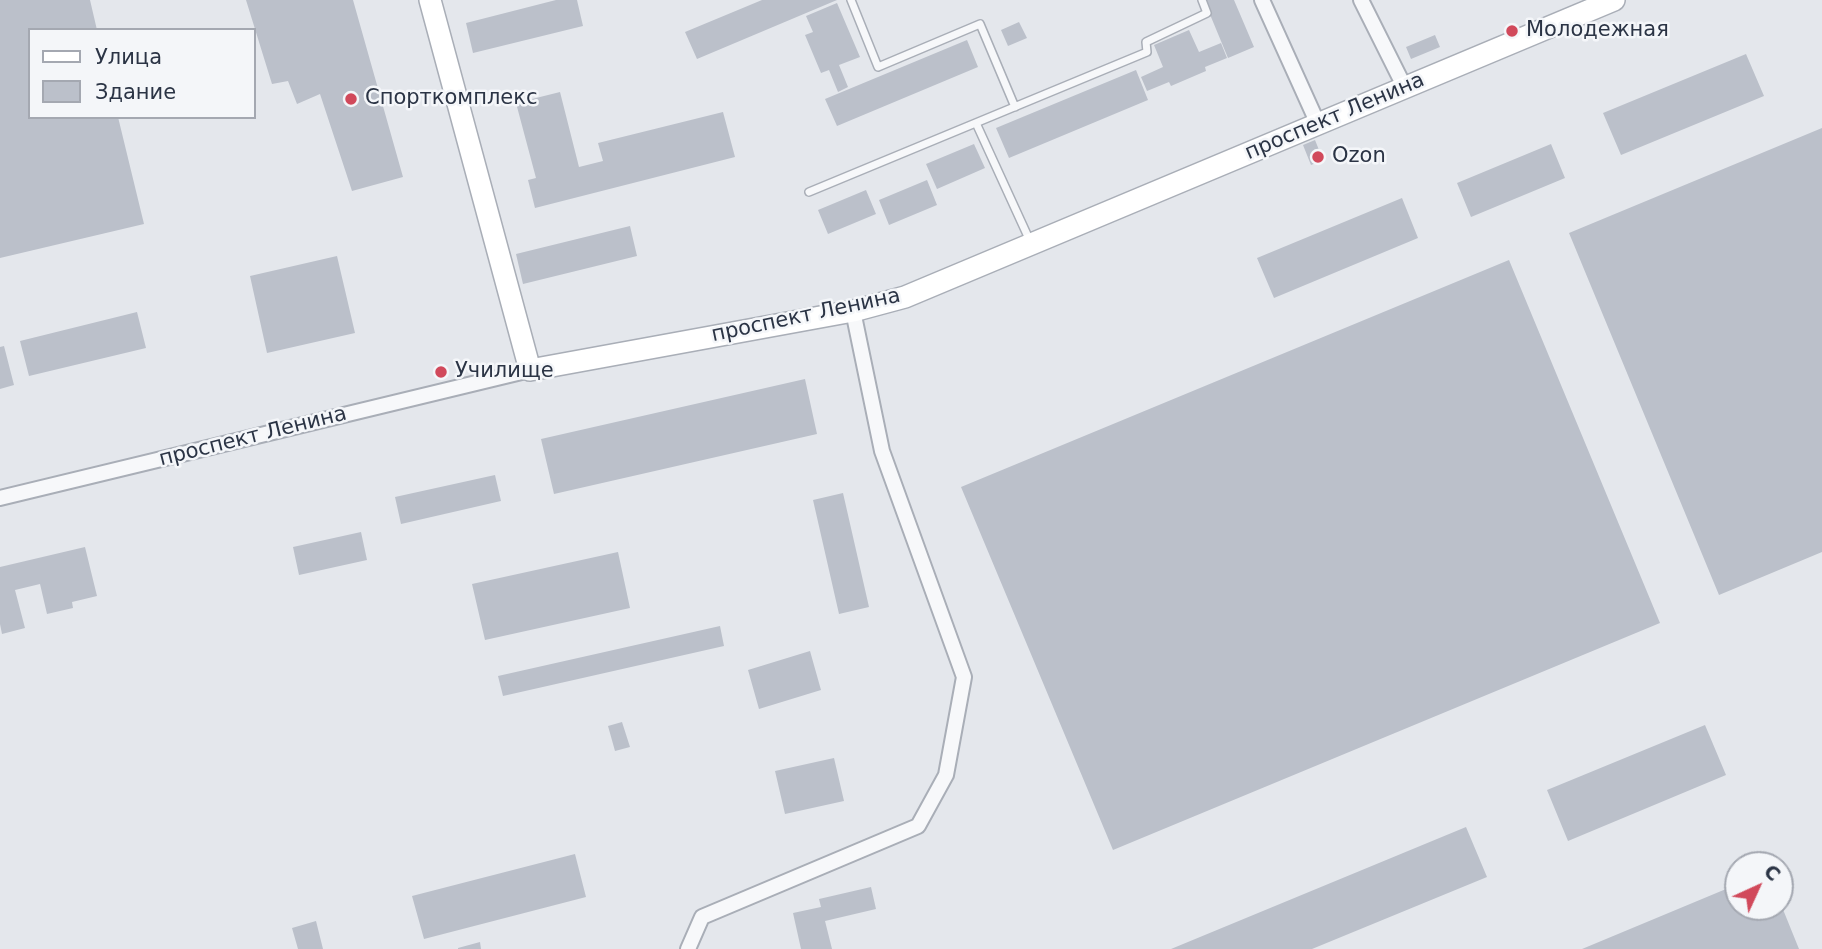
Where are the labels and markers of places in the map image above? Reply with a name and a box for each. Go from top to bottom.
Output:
place label: Молодежная [1526,18,1669,44]
marker: Молодежная [1504,23,1520,39]
place label: Спорткомплекс [365,86,537,112]
marker: Спорткомплекс [343,91,359,107]
place label: Ozon [1332,144,1386,170]
marker: Ozon [1310,149,1326,165]
place label: Училище [455,359,554,385]
marker: Училище [433,364,449,380]

